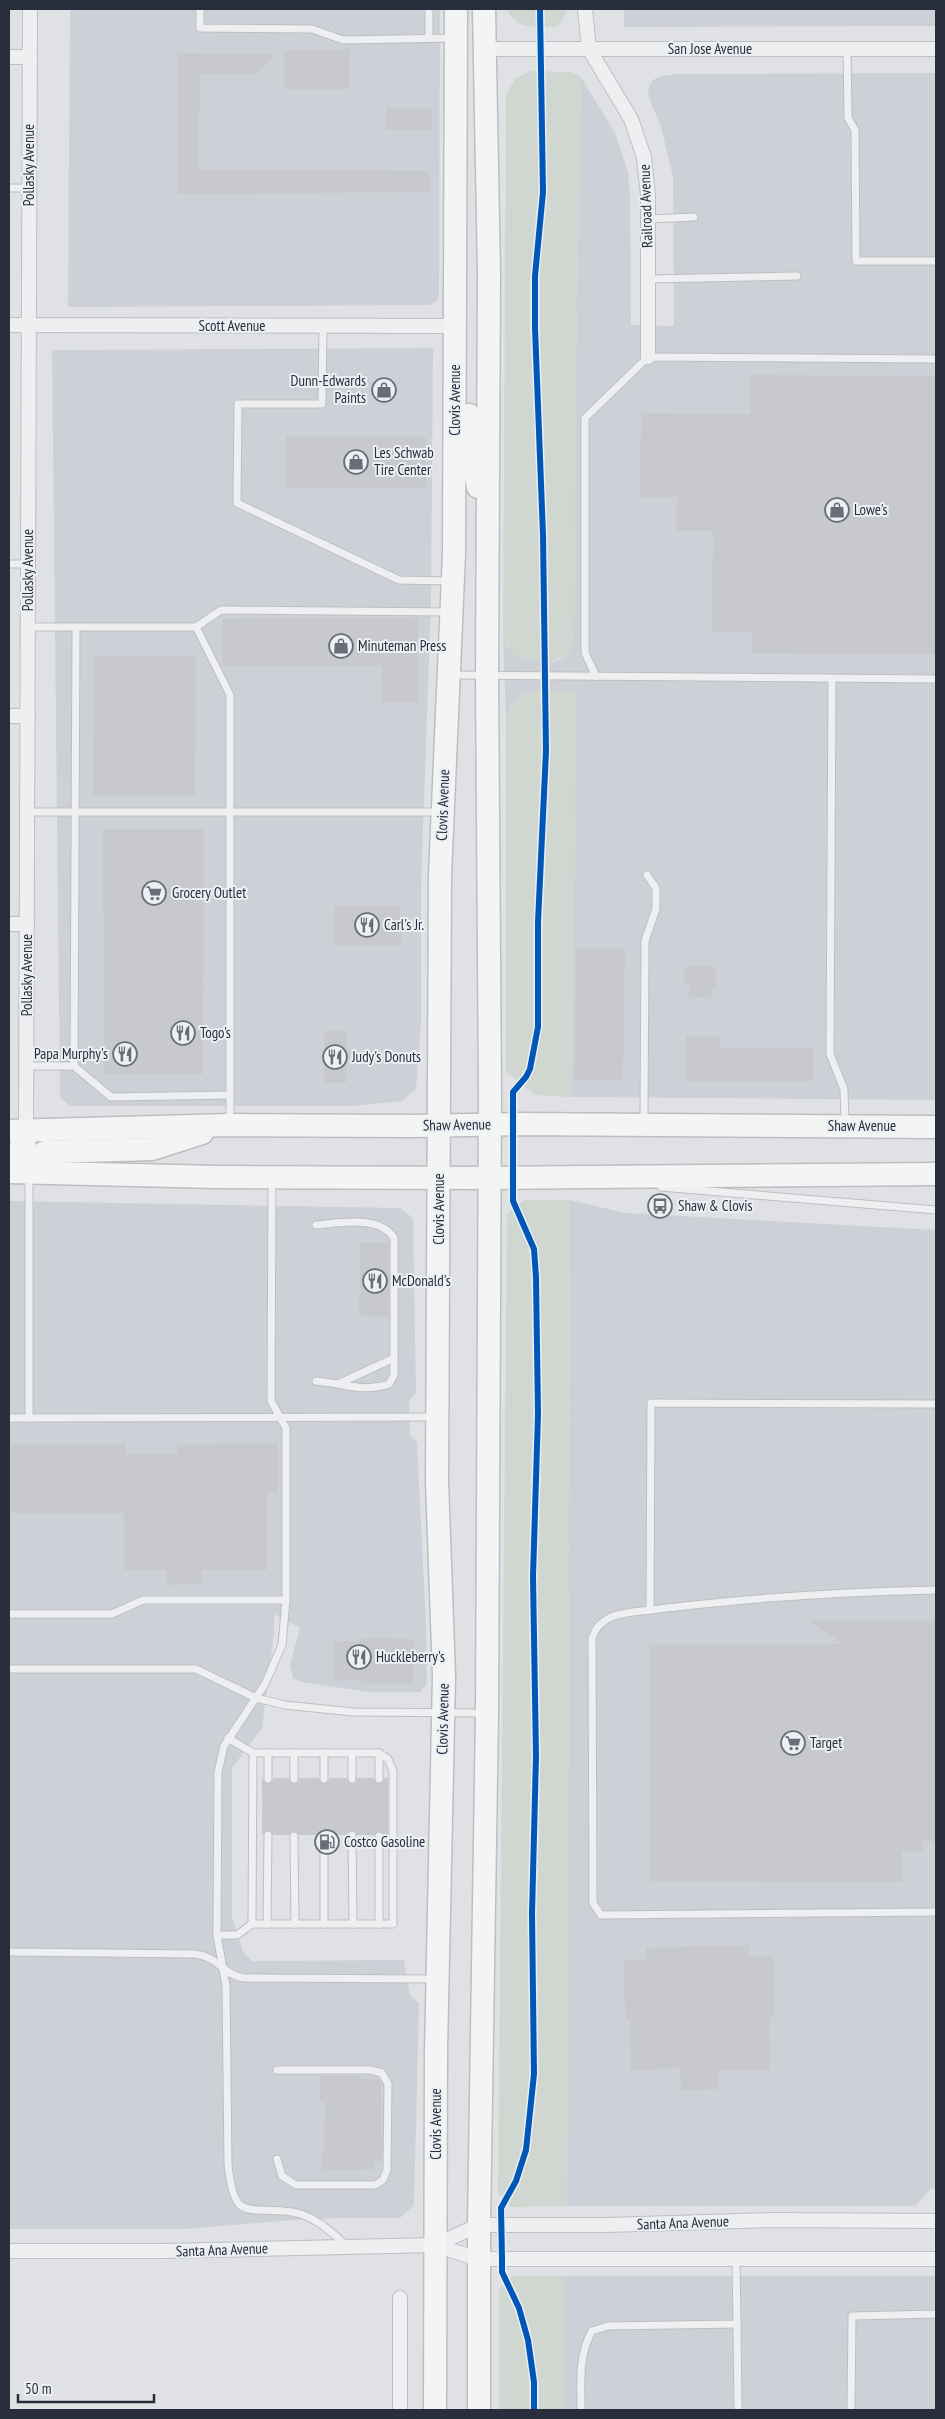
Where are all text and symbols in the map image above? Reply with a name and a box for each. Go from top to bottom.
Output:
street label: San Jose Avenue [668,39,752,58]
street label: Pollasky Avenue [19,124,38,206]
street label: Railroad Avenue [635,164,656,248]
street label: Scott Avenue [199,316,265,335]
street label: Clovis Avenue [445,364,464,436]
place label: Dunn-Edwards Paints [291,371,366,407]
shop icon: Dunn-Edwards Paints [371,377,397,403]
place label: Les Schwab Tire Center [374,443,434,479]
shop icon: Les Schwab Tire Center [343,449,369,475]
shop icon: Lowe's [824,497,850,523]
place label: Lowe's [854,500,888,519]
street label: Pollasky Avenue [18,529,37,611]
shop icon: Minuteman Press [328,633,354,659]
place label: Minuteman Press [358,636,446,655]
street label: Clovis Avenue [432,769,453,841]
supermarket icon: Grocery Outlet [141,880,167,906]
place label: Grocery Outlet [172,883,246,902]
restaurant icon: Carl's Jr. [354,912,380,938]
place label: Carl's Jr. [384,915,424,934]
street label: Pollasky Avenue [17,934,36,1016]
restaurant icon: Togo's [170,1020,196,1046]
place label: Togo's [200,1023,231,1042]
restaurant icon: Papa Murphy's [112,1041,138,1067]
place label: Papa Murphy's [34,1044,108,1063]
restaurant icon: Judy's Donuts [322,1044,348,1070]
place label: Judy's Donuts [351,1047,421,1066]
street label: Shaw Avenue [423,1114,491,1135]
street label: Shaw Avenue [828,1116,896,1135]
street label: Clovis Avenue [429,1173,448,1245]
bus stop icon: Shaw & Clovis [647,1193,673,1219]
place label: Shaw & Clovis [678,1196,753,1215]
restaurant icon: McDonald's [362,1268,388,1294]
place label: McDonald's [392,1271,451,1290]
restaurant icon: Huckleberry's [346,1644,372,1670]
place label: Huckleberry's [376,1647,445,1666]
street label: Clovis Avenue [432,1683,453,1755]
supermarket icon: Target [780,1730,806,1756]
place label: Target [810,1733,842,1752]
fuel station icon: Costco Gasoline [314,1829,340,1855]
place label: Costco Gasoline [344,1832,425,1851]
street label: Clovis Avenue [426,2088,445,2160]
street label: Santa Ana Avenue [637,2211,729,2234]
street label: Santa Ana Avenue [176,2238,268,2261]
scale bar [18,2372,154,2404]
text: 50 m [25,2379,51,2398]

